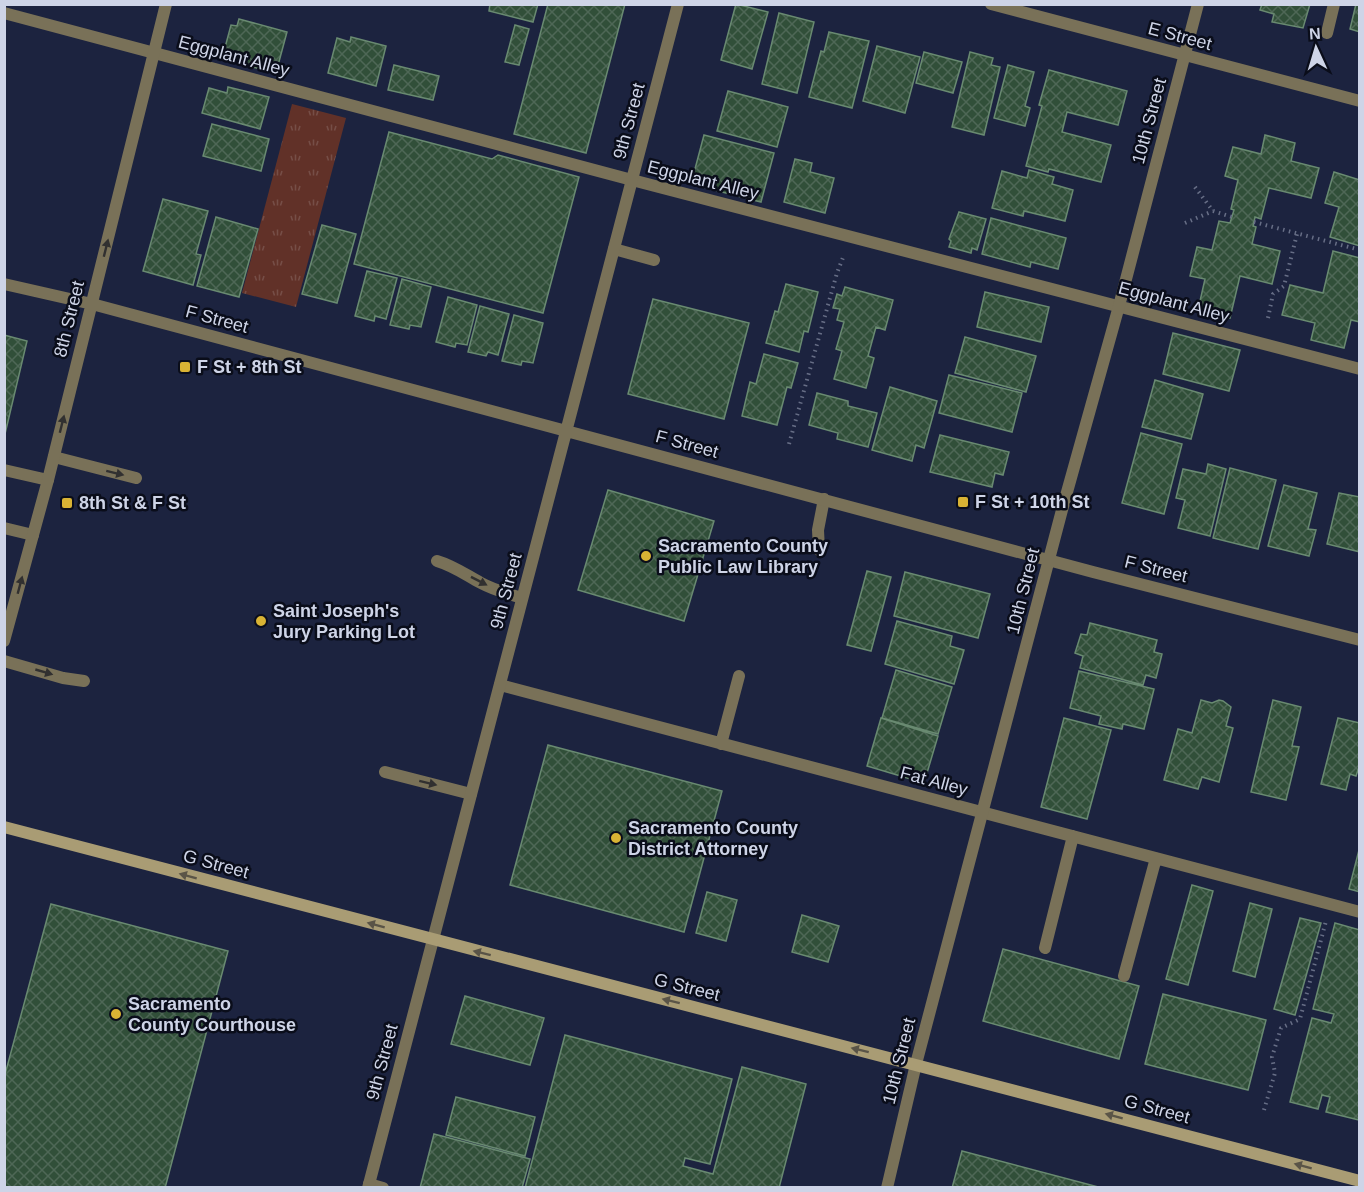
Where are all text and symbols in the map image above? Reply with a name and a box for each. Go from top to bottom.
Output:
street label: E Street [1146,18,1214,54]
north arrow [1286,18,1346,78]
text: N [1309,25,1321,42]
street label: Eggplant Alley [176,32,292,80]
street label: 10th Street [1128,76,1170,166]
street label: 9th Street [609,81,649,161]
street label: Eggplant Alley [645,156,761,204]
one-way arrow [101,238,111,257]
street label: Eggplant Alley [1116,278,1232,326]
street label: 8th Street [50,279,88,359]
street label: F Street [183,301,251,337]
place label: F St + 8th St [197,357,302,377]
marker: F St + 8th St [178,360,192,374]
one-way arrow [57,414,67,433]
street label: F Street [653,426,721,462]
one-way arrow [106,468,124,478]
place label: F St + 10th St [975,492,1090,512]
place label: 8th St & F St [79,493,186,513]
marker: F St + 10th St [956,495,970,509]
marker: 8th St & F St [60,496,74,510]
place label: Sacramento County Public Law Library [658,536,828,577]
street label: 10th Street [1003,546,1043,636]
marker: Sacramento County Public Law Library [639,549,653,563]
street label: 9th Street [486,551,526,631]
street label: F Street [1123,552,1189,586]
one-way arrow [15,576,25,594]
one-way arrow [470,576,488,586]
place label: Saint Joseph's Jury Parking Lot [273,601,415,642]
marker: Saint Joseph's Jury Parking Lot [254,614,268,628]
one-way arrow [35,668,53,677]
street label: Fat Alley [898,762,970,800]
one-way arrow [419,778,437,788]
place label: Sacramento County District Attorney [628,818,798,859]
marker: Sacramento County District Attorney [609,831,623,845]
street label: G Street [181,846,251,882]
one-way arrow [179,870,197,880]
one-way arrow [367,920,385,929]
one-way arrow [473,947,491,957]
street label: G Street [652,969,722,1005]
place label: Sacramento County Courthouse [128,994,296,1035]
one-way arrow [662,996,680,1005]
marker: Sacramento County Courthouse [109,1007,123,1021]
street label: 10th Street [879,1016,919,1106]
street label: 9th Street [362,1022,402,1102]
one-way arrow [851,1044,869,1054]
street label: G Street [1122,1091,1192,1127]
one-way arrow [1105,1111,1124,1121]
one-way arrow [1294,1161,1312,1171]

